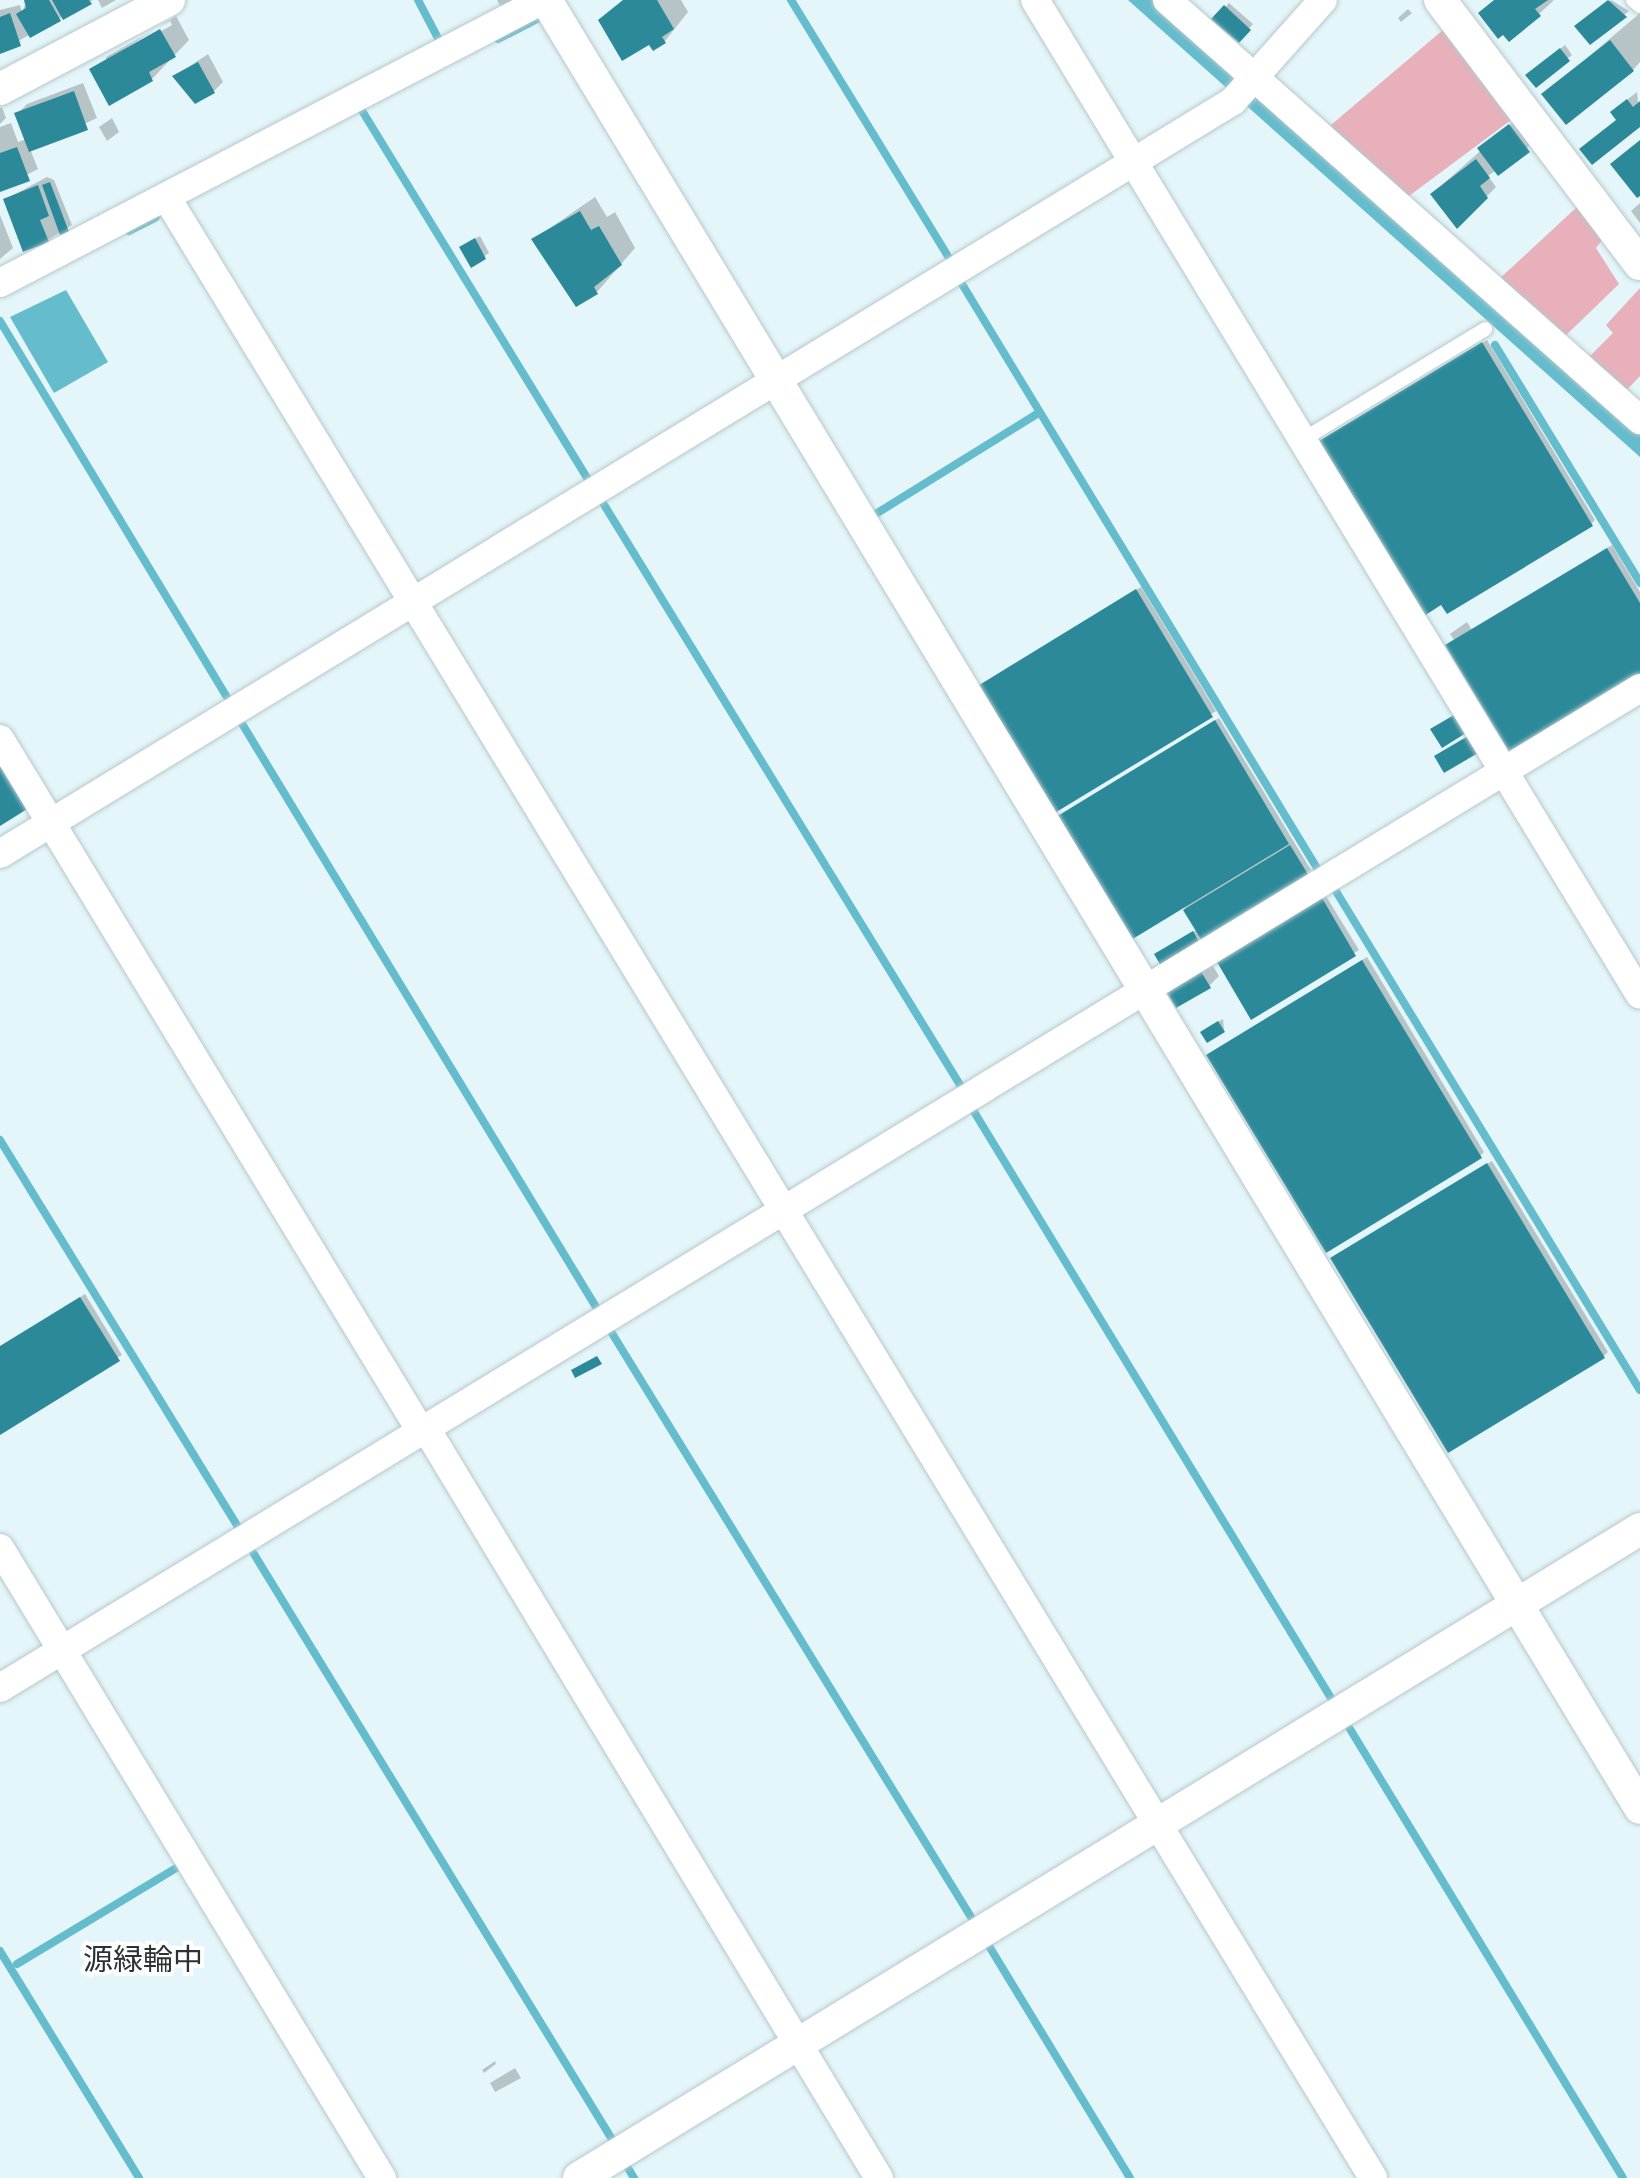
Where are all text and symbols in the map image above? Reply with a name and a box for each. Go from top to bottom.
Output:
district label: 源緑輪中 [83,1942,203,1978]

